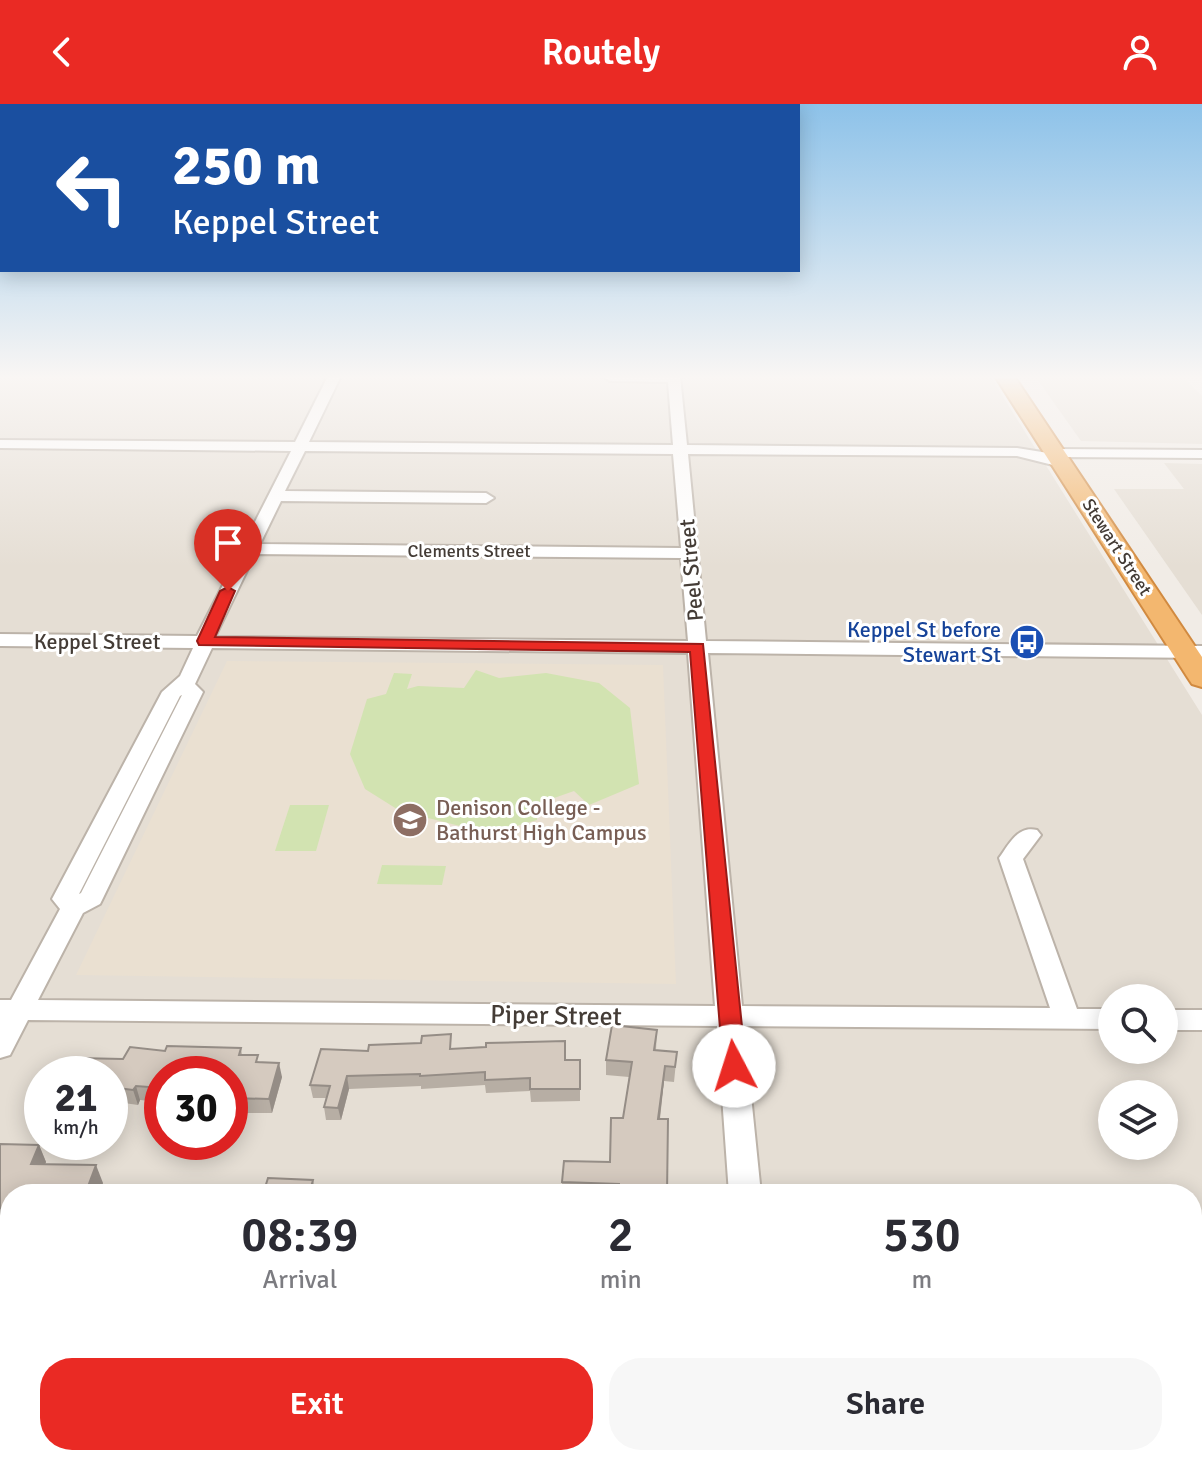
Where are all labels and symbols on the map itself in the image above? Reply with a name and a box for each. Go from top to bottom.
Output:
street label: Stewart Street [1078,494,1156,600]
pin [194,509,262,591]
street label: Peel Street [673,517,709,622]
street label: Clements Street [407,540,531,562]
place label: Keppel St before Stewart St [847,616,1001,668]
bus stop icon: Keppel St before Stewart St [1008,623,1046,661]
street label: Keppel Street [34,628,161,655]
place label: Denison College - Bathurst High Campus [436,794,647,846]
school or university icon: Denison College - Bathurst High Campus [391,801,429,839]
street label: Piper Street [490,999,622,1033]
position arrow [692,1024,776,1108]
speed limit sign: 30 [144,1056,248,1160]

